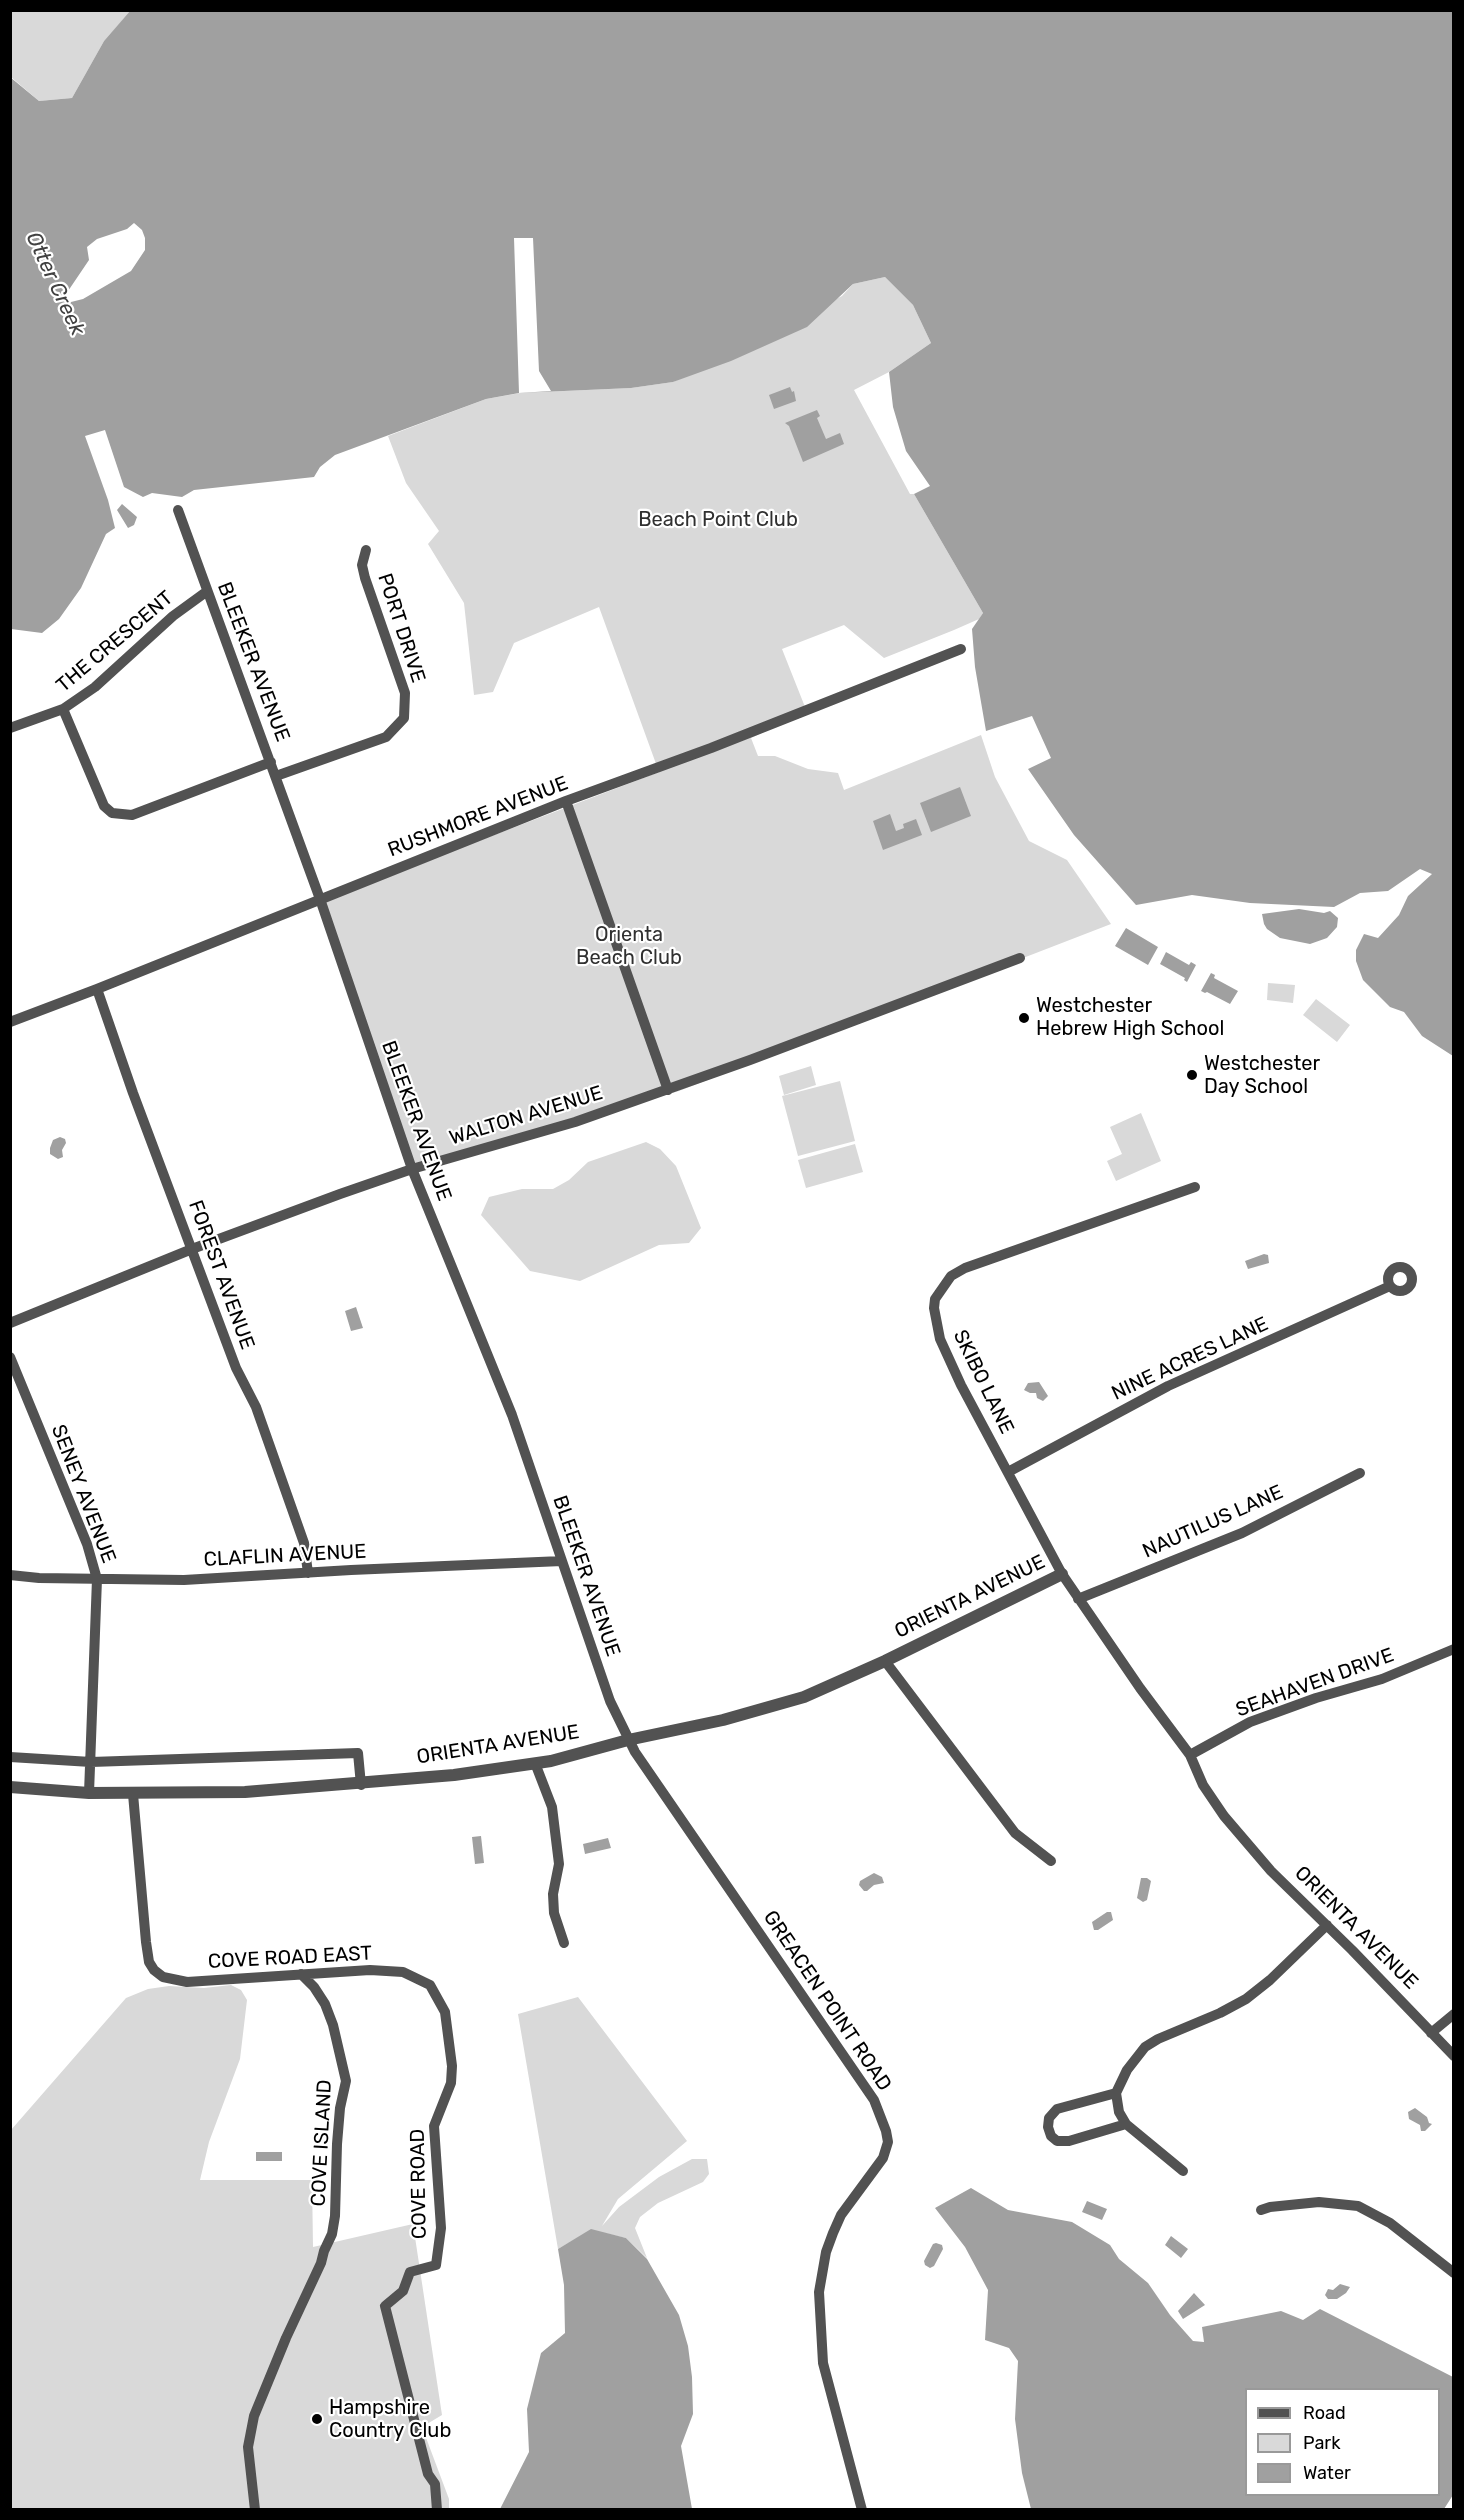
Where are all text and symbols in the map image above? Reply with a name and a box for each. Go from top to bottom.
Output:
water label: Otter Creek [20,228,90,340]
park label: Beach Point Club [638,508,798,532]
street label: PORT DRIVE [372,570,430,686]
street label: BLEEKER AVENUE [212,579,294,745]
street label: THE CRESCENT [52,586,178,698]
street label: RUSHMORE AVENUE [385,772,571,862]
park label: Orienta Beach Club [576,923,682,970]
place label: Westchester Hebrew High School [1036,994,1224,1041]
marker: Westchester Hebrew High School [1017,1011,1031,1025]
street label: BLEEKER AVENUE [376,1038,456,1204]
place label: Westchester Day School [1204,1052,1320,1099]
marker: Westchester Day School [1185,1068,1199,1082]
street label: WALTON AVENUE [446,1081,606,1151]
street label: FOREST AVENUE [183,1197,259,1353]
street label: NINE ACRES LANE [1108,1312,1272,1406]
street label: SKIBO LANE [948,1326,1018,1438]
street label: SENEY AVENUE [46,1421,120,1567]
street label: NAUTILUS LANE [1139,1480,1287,1564]
street label: BLEEKER AVENUE [547,1492,625,1660]
street label: CLAFLIN AVENUE [203,1540,367,1572]
street label: ORIENTA AVENUE [891,1550,1049,1644]
street label: SEAHAVEN DRIVE [1233,1643,1397,1723]
street label: ORIENTA AVENUE [415,1720,581,1770]
street label: ORIENTA AVENUE [1289,1861,1423,1995]
street label: GREACEN POINT ROAD [758,1906,896,2096]
street label: COVE ROAD EAST [207,1942,373,1974]
street label: COVE ISLAND [307,2079,337,2207]
street label: COVE ROAD [406,2129,432,2239]
legend [1245,2388,1440,2496]
place label: Hampshire Country Club [329,2396,451,2443]
text: Road [1303,2402,1346,2424]
marker: Hampshire Country Club [310,2412,324,2426]
text: Park [1303,2432,1340,2454]
text: Water [1303,2462,1351,2484]

